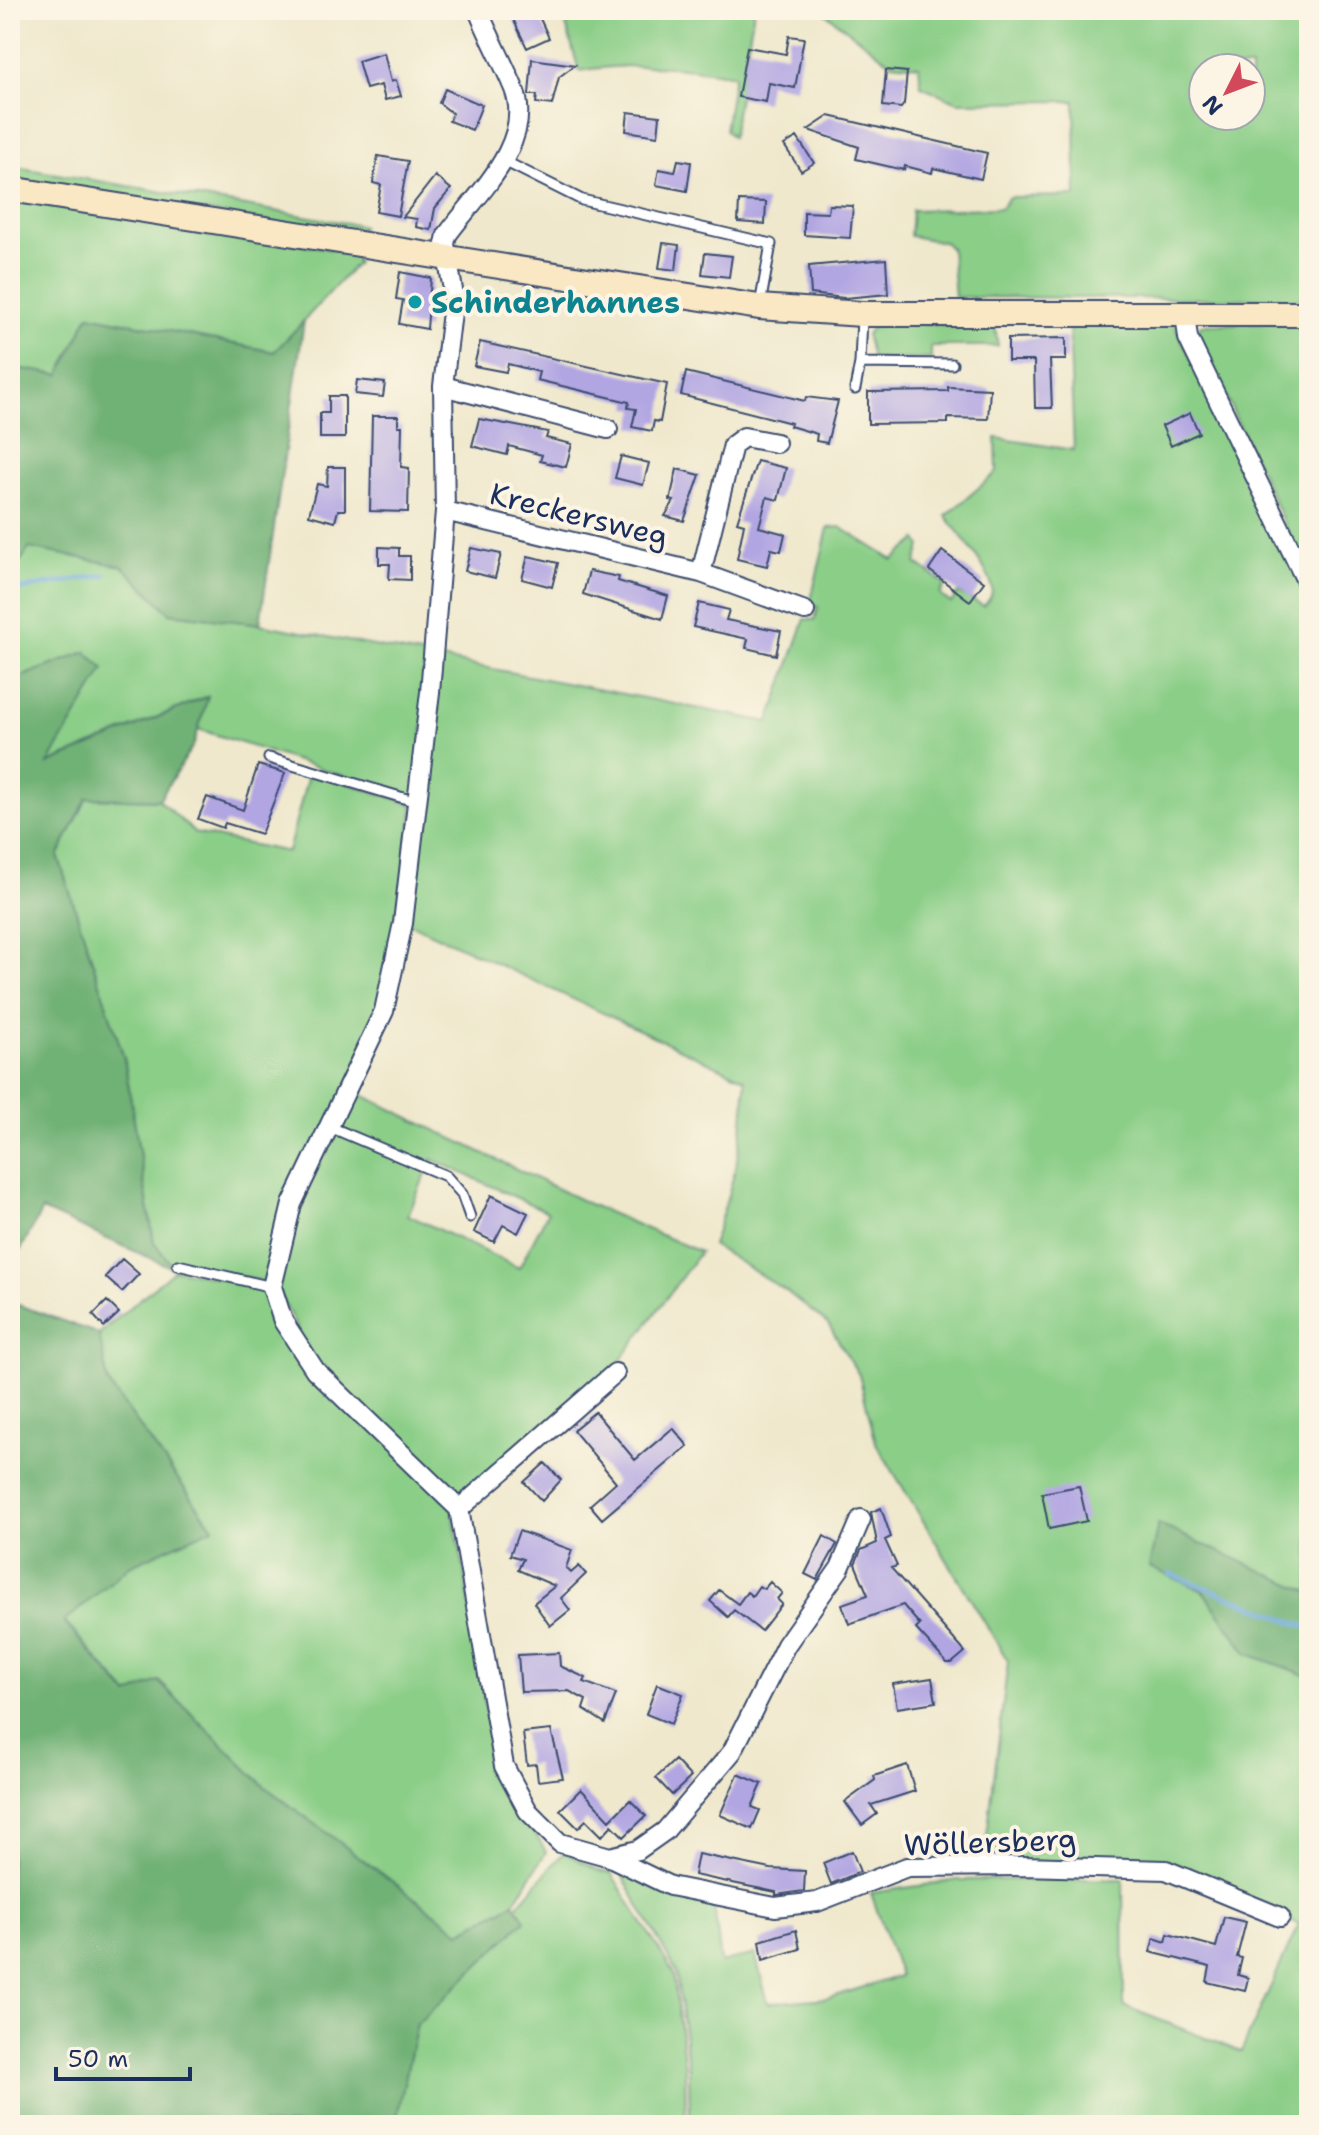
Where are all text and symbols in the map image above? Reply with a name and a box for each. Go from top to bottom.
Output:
north arrow [1187,52,1267,132]
text: N [1196,89,1229,121]
place label: Schinderhannes [431,282,680,323]
marker: Schinderhannes [406,293,424,311]
street label: Kreckersweg [486,473,672,557]
street label: Wöllersberg [903,1818,1077,1866]
scale bar [56,2031,190,2081]
text: 50 m [68,2043,128,2075]

